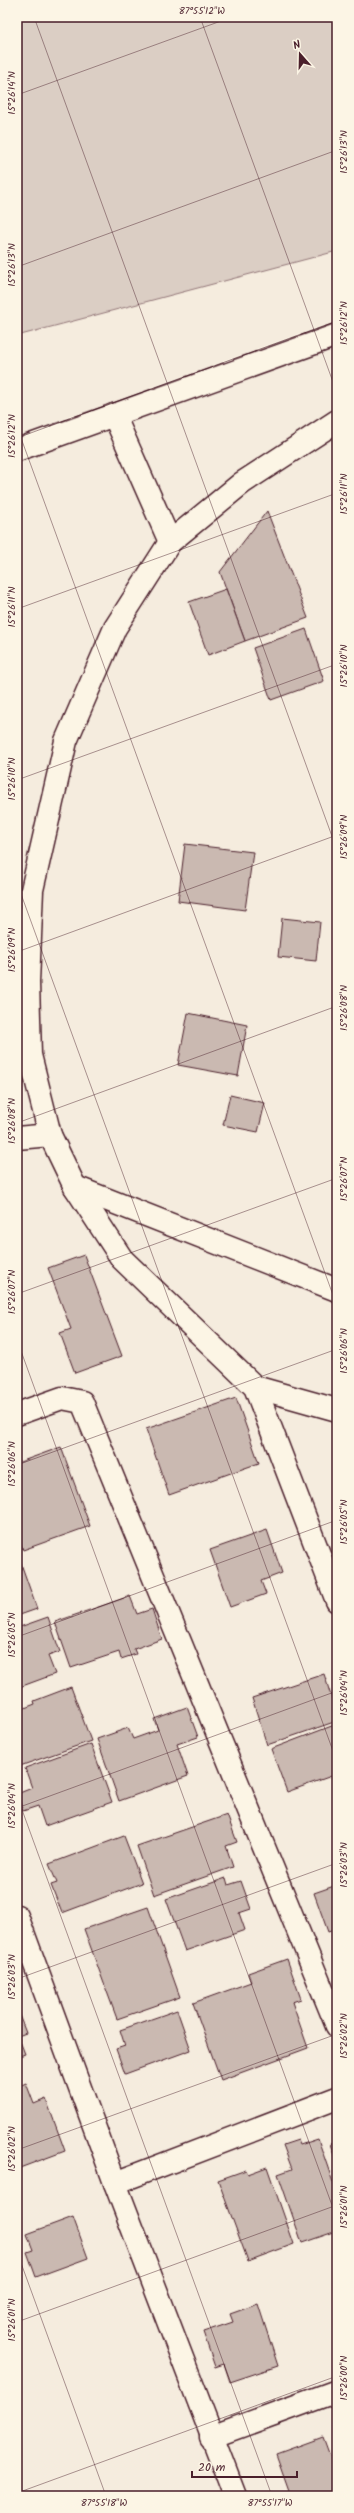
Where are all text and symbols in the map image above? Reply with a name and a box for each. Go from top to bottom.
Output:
text: 87°55'12"W [179,3,225,19]
north arrow [280,34,320,74]
text: N [291,36,303,55]
text: 15°26'14"N [4,71,20,115]
text: 15°26'13"N [336,130,352,174]
text: 15°26'13"N [4,243,20,287]
text: 15°26'12"N [336,301,352,345]
text: 15°26'12"N [4,414,20,458]
text: 15°26'11"N [336,473,352,515]
text: 15°26'11"N [4,586,20,628]
text: 15°26'10"N [336,644,352,687]
text: 15°26'10"N [4,757,20,800]
text: 15°26'09"N [336,814,352,859]
text: 15°26'09"N [4,927,20,972]
text: 15°26'08"N [336,985,352,1031]
text: 15°26'08"N [4,1098,20,1144]
text: 15°26'07"N [336,1157,352,1201]
text: 15°26'07"N [4,1270,20,1314]
text: 15°26'06"N [336,1328,352,1374]
text: 15°26'06"N [4,1441,20,1487]
text: 15°26'05"N [336,1499,352,1545]
text: 15°26'05"N [4,1612,20,1658]
text: 15°26'04"N [336,1670,352,1716]
text: 15°26'04"N [4,1783,20,1829]
text: 15°26'03"N [336,1842,352,1888]
text: 15°26'03"N [4,1954,20,2000]
text: 15°26'02"N [336,2013,352,2059]
text: 15°26'02"N [4,2126,20,2172]
text: 15°26'01"N [336,2185,352,2228]
text: 15°26'01"N [4,2298,20,2341]
text: 15°26'00"N [336,2355,352,2400]
scale bar [192,2453,297,2479]
text: 20 m [198,2458,226,2477]
text: 87°55'18"W [81,2495,127,2511]
text: 87°55'17"W [247,2495,293,2511]

